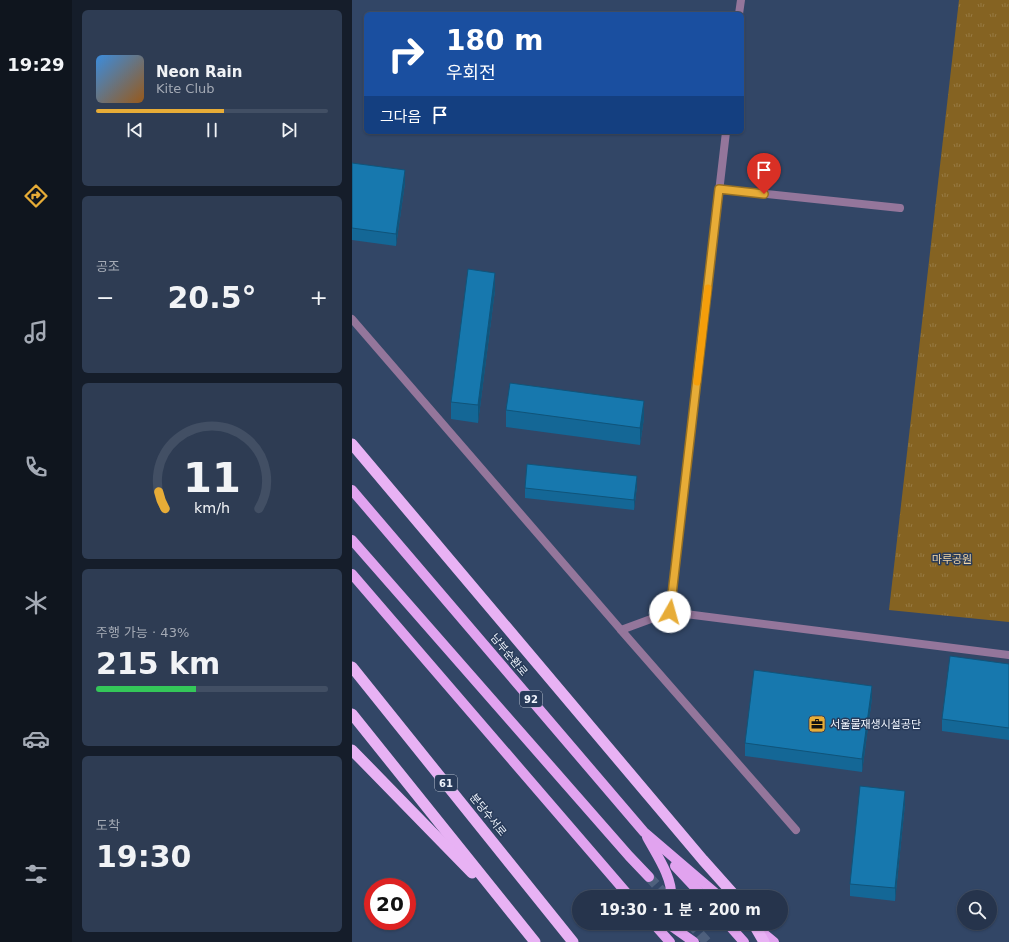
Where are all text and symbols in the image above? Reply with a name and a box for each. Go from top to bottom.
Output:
text: 180 m [446,24,543,57]
icon: right [380,28,432,80]
text: 19:29 [7,54,65,75]
text: 우회전 [446,62,496,83]
text: Neon Rain [156,63,242,81]
text: Kite Club [156,81,215,96]
icon: arrive [429,104,451,126]
text: 그다음 [380,108,421,126]
icon: previous [124,119,146,141]
icon: pause [201,119,223,141]
icon: next [278,119,300,141]
pin [747,153,781,194]
icon: arrive [753,159,775,181]
icon: directions [22,182,50,210]
text: 공조 [96,259,120,274]
text: 20.5° [167,280,257,315]
text: − [96,285,114,310]
text: + [310,285,328,310]
icon: music [22,318,50,346]
icon: phone [22,453,50,481]
text: 11 [183,453,241,502]
text: km/h [194,500,230,516]
park label: 마루공원 [932,553,972,566]
icon: climate [22,589,50,617]
position arrow [649,591,691,633]
text: 주행 가능 · 43% [96,625,189,640]
street label: 남부순환로 [488,631,530,679]
text: 215 km [96,646,220,681]
road number: 92 [520,691,542,707]
office icon: 서울물재생시설공단 [807,714,827,734]
place label: 서울물재생시설공단 [830,718,921,731]
icon: car [22,725,50,753]
road number: 61 [435,775,457,791]
street label: 분당수서로 [467,791,509,839]
text: 도착 [96,818,120,833]
text: 19:30 [96,839,192,874]
icon: filters [22,860,50,888]
speed limit sign: 20 [364,878,416,930]
map controls [957,890,997,930]
button: search [957,890,997,930]
text: 19:30 · 1 분 · 200 m [599,901,761,919]

